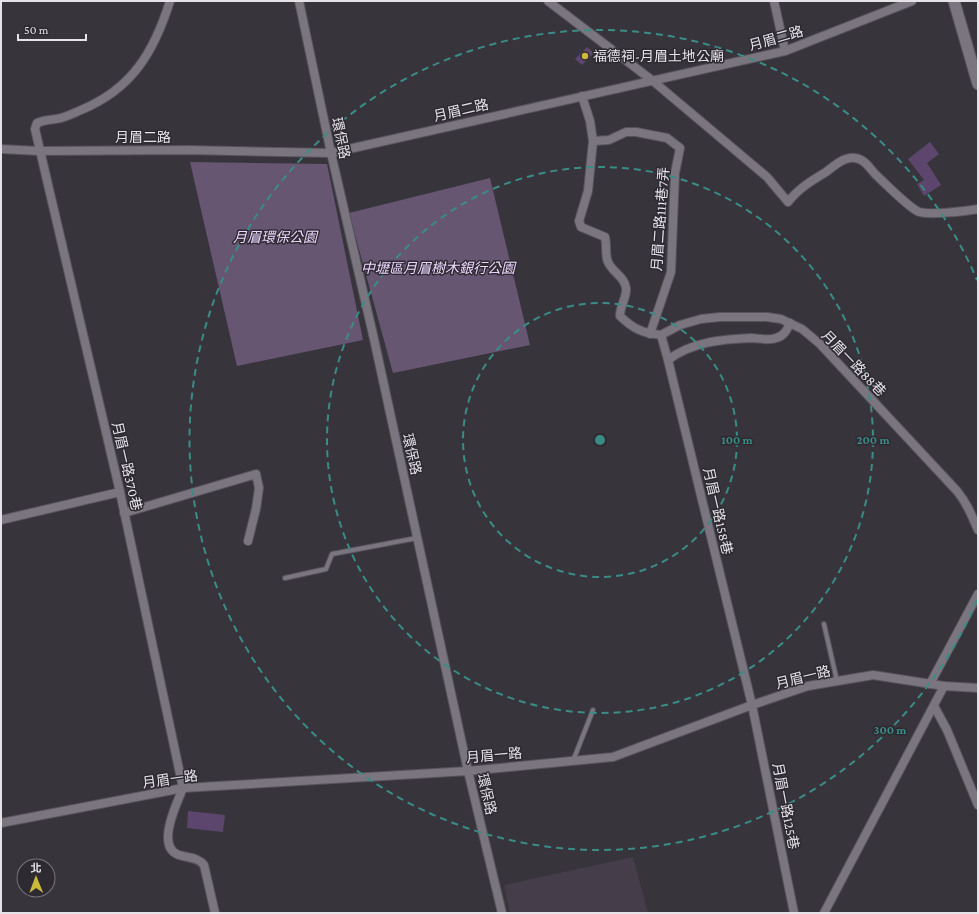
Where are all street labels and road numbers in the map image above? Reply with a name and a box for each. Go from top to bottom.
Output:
street label: 月眉二路 [747,23,805,53]
street label: 月眉二路 [432,96,490,124]
street label: 環保路 [329,116,353,160]
street label: 月眉二路 [115,129,171,145]
street label: 月眉二路111巷7弄 [648,166,672,272]
street label: 月眉一路88巷 [819,327,889,399]
street label: 月眉一路370巷 [109,420,145,512]
street label: 環保路 [399,432,425,476]
street label: 月眉一路158巷 [700,466,736,556]
street label: 月眉一路 [774,662,832,692]
street label: 月眉一路 [465,745,523,765]
street label: 月眉一路125巷 [770,761,802,851]
street label: 月眉一路 [141,767,199,791]
street label: 環保路 [474,772,500,816]

